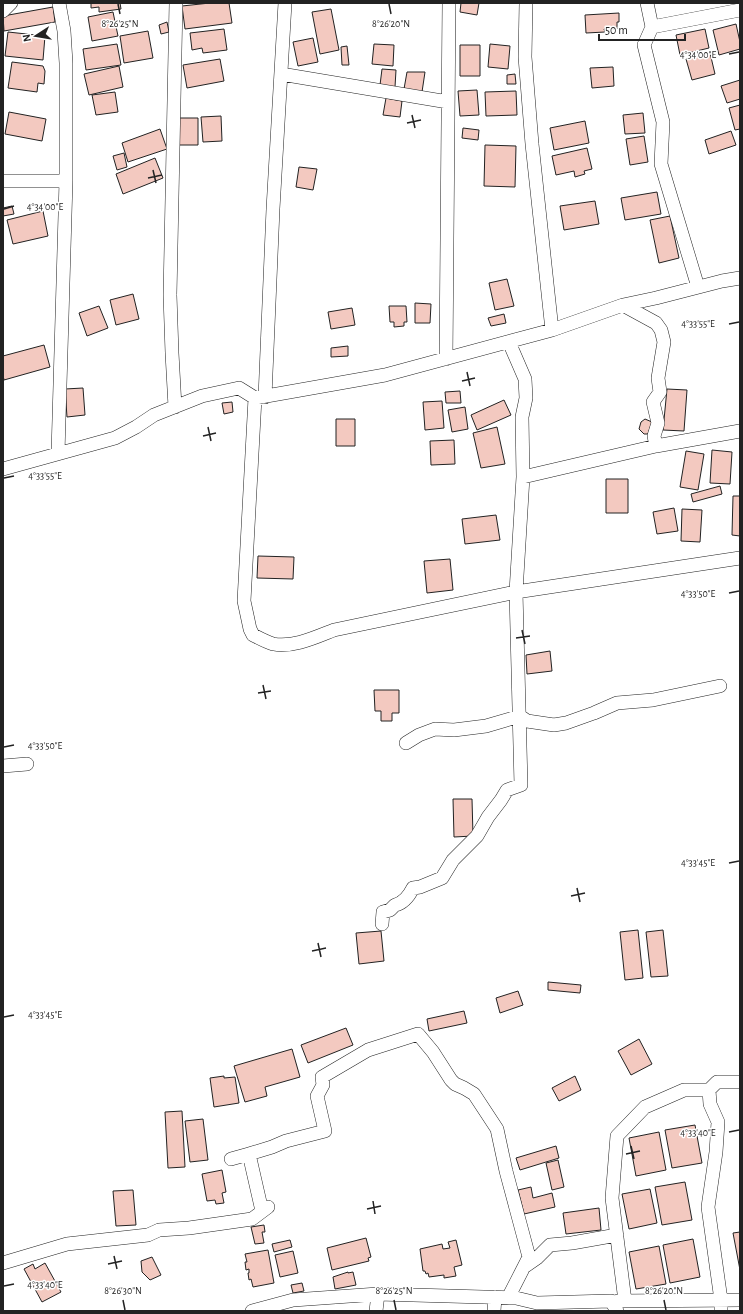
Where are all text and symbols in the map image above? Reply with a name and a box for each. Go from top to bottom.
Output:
north arrow [16,16,56,56]
scale bar [599,16,685,42]
text: 8°26'25"N [102,19,138,29]
text: 8°26'20"N [372,19,410,29]
text: 50 m [605,24,628,36]
text: N [21,33,33,43]
text: 4°34'00"E [680,50,716,60]
text: 4°34'00"E [27,202,63,212]
text: 4°33'55"E [681,319,715,329]
text: 4°33'55"E [28,471,62,481]
text: 4°33'50"E [681,589,716,599]
text: 4°33'50"E [28,741,63,751]
text: 4°33'45"E [681,858,715,868]
text: 4°33'45"E [28,1010,62,1020]
text: 4°33'40"E [680,1128,716,1138]
text: 4°33'40"E [27,1280,63,1290]
text: 8°26'30"N [104,1286,142,1296]
text: 8°26'25"N [376,1286,412,1296]
text: 8°26'20"N [645,1286,683,1296]

